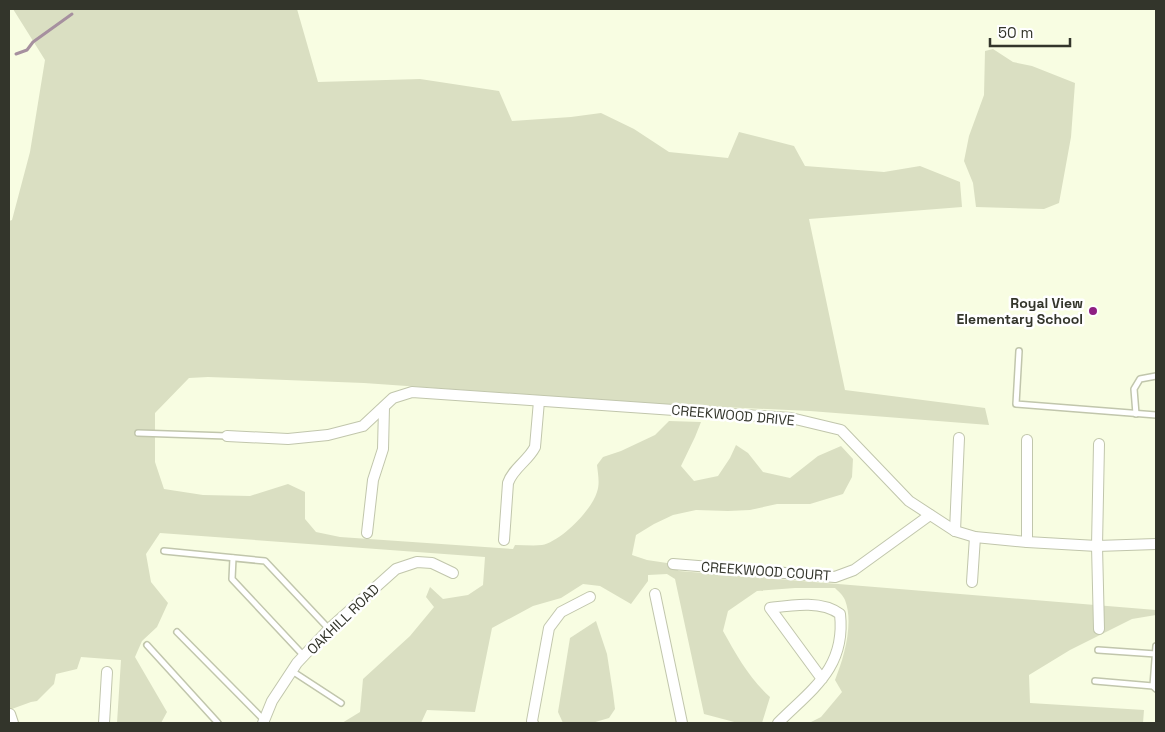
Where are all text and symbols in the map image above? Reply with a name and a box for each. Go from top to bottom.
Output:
scale bar [990,15,1070,47]
text: 50 m [998,23,1033,42]
place label: Royal View Elementary School [957,294,1083,328]
marker: Royal View Elementary School [1087,305,1099,317]
street label: CREEKWOOD DRIVE [671,401,795,429]
street label: CREEKWOOD COURT [700,557,832,585]
street label: OAKHILL ROAD [303,580,383,658]

